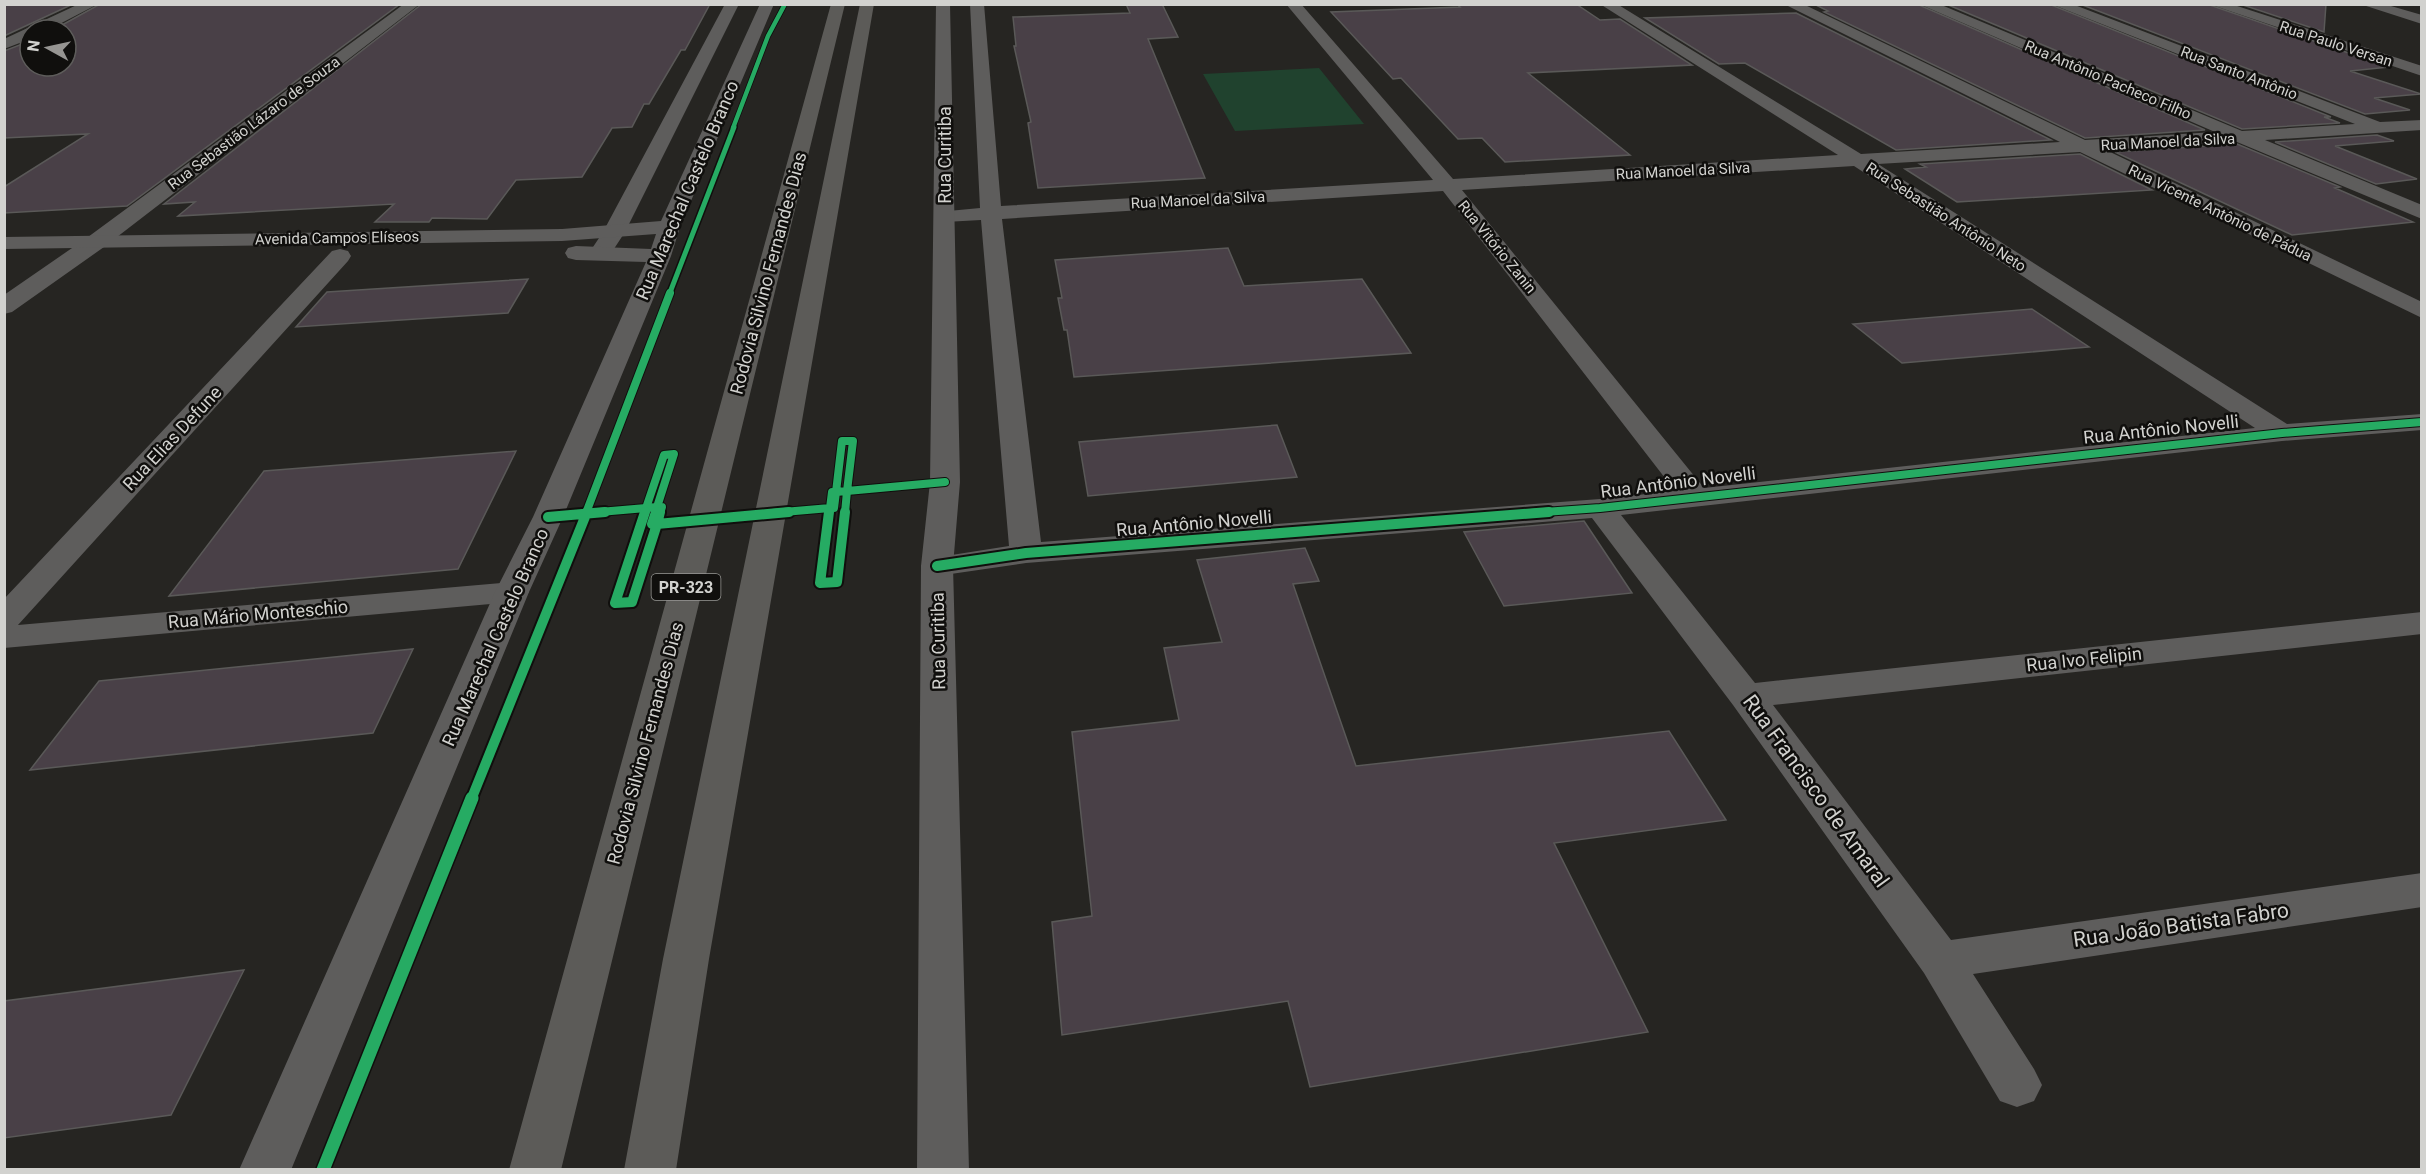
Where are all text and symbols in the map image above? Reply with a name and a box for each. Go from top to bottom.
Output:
street label: Rua Paulo Versan [2277,17,2395,71]
north arrow [18,18,78,78]
street label: Rua Antônio Pacheco Filho [2022,37,2194,123]
text: N [23,39,44,53]
street label: Rua Santo Antônio [2178,42,2300,104]
street label: Rua Sebastião Lázaro de Souza [165,53,343,193]
street label: Rua Marechal Castelo Branco [631,77,743,303]
street label: Rua Curitiba [934,106,955,204]
street label: Rua Manoel da Silva [2100,129,2236,155]
street label: Rodovia Silvino Fernandes Dias [726,150,810,396]
street label: Rua Manoel da Silva [1615,158,1751,184]
street label: Rua Sebastião Antônio Neto [1863,158,2029,276]
street label: Rua Vicente Antônio de Pádua [2126,161,2314,265]
street label: Rua Manoel da Silva [1130,187,1266,213]
street label: Rua Vitório Zanin [1454,197,1540,297]
street label: Avenida Campos Elíseos [255,228,419,248]
street label: Rua Elias Defune [118,382,226,494]
street label: Rua Antônio Novelli [2082,410,2240,448]
street label: Rua Antônio Novelli [1599,462,1757,502]
street label: Rua Antônio Novelli [1115,506,1273,540]
street label: Rua Marechal Castelo Branco [437,525,553,749]
road number: PR-323 [652,574,720,600]
street label: Rua Curitiba [927,592,949,690]
street label: Rua Mário Monteschio [167,596,349,632]
street label: Rodovia Silvino Fernandes Dias [603,620,687,866]
street label: Rua Ivo Felipin [2025,642,2143,676]
street label: Rua Francisco de Amaral [1738,690,1894,892]
street label: Rua João Batista Fabro [2072,898,2290,952]

